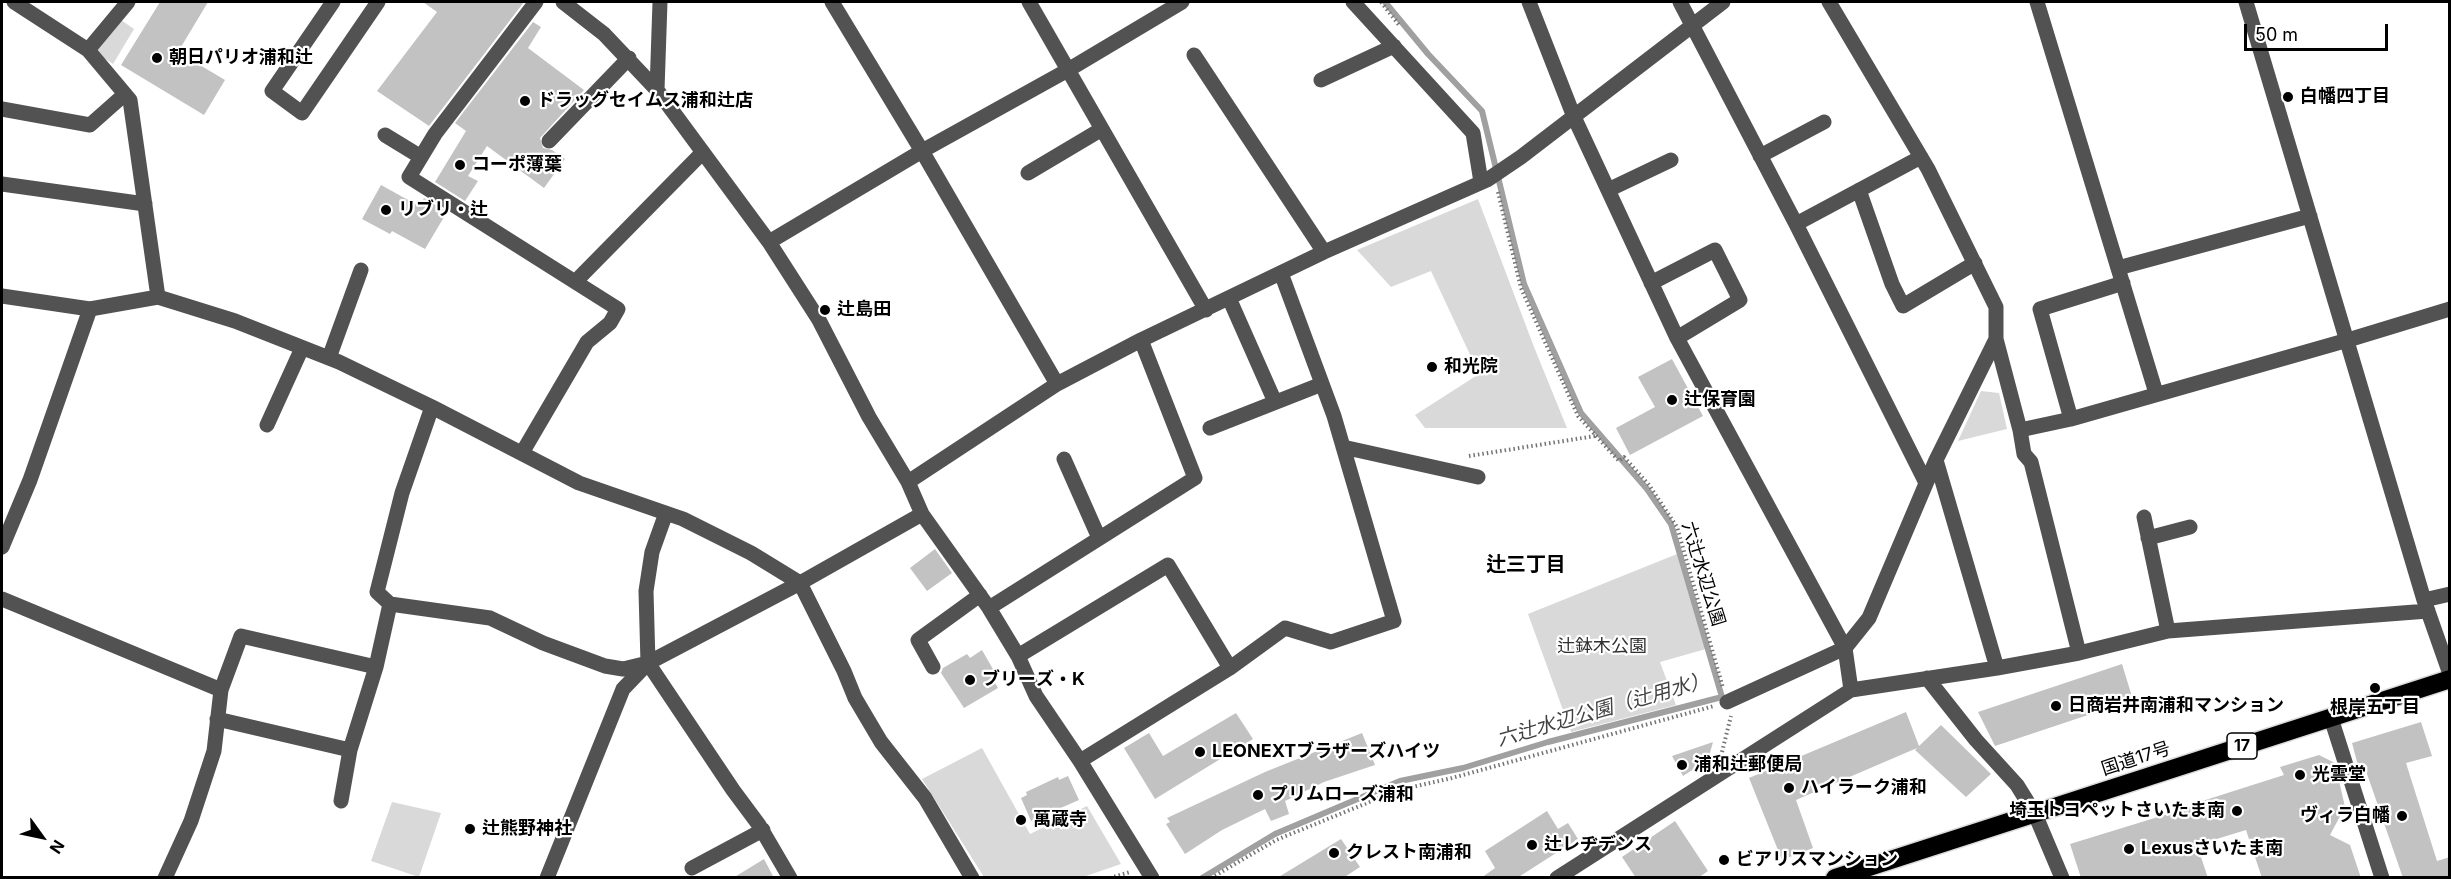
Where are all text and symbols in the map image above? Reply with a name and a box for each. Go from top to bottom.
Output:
scale bar [2247,12,2391,50]
text: 50 m [2255,24,2298,45]
place label: 朝日パリオ浦和辻 [169,47,313,69]
marker: 朝日パリオ浦和辻 [150,51,164,65]
place label: 白幡四丁目 [2300,86,2390,108]
place label: ドラッグセイムス浦和辻店 [537,90,753,112]
marker: 白幡四丁目 [2281,90,2295,104]
marker: ドラッグセイムス浦和辻店 [518,94,532,108]
place label: コーポ薄葉 [472,154,562,176]
marker: コーポ薄葉 [453,158,467,172]
place label: リブリ・辻 [398,199,488,221]
marker: リブリ・辻 [379,203,393,217]
place label: 辻島田 [837,299,891,321]
marker: 辻島田 [818,303,832,317]
place label: 和光院 [1444,356,1498,378]
marker: 和光院 [1425,360,1439,374]
place label: 辻保育園 [1684,389,1756,411]
marker: 辻保育園 [1665,393,1679,407]
street label: 六辻水辺公園 [1677,519,1729,629]
district label: 辻三丁目 [1486,553,1566,577]
park label: 辻鉢木公園 [1557,636,1647,658]
water label: 六辻水辺公園（辻用水） [1494,668,1712,752]
place label: ブリーズ・K [982,669,1085,691]
marker: ブリーズ・K [963,673,977,687]
marker: 根岸五丁目 [2368,681,2382,695]
place label: 日商岩井南浦和マンション [2068,695,2284,717]
place label: 根岸五丁目 [2330,697,2420,719]
marker: 日商岩井南浦和マンション [2049,699,2063,713]
road number: 17 [2227,733,2257,759]
street label: 国道17号 [2099,738,2173,780]
place label: LEONEXTブラザーズハイツ [1212,741,1440,763]
marker: LEONEXTブラザーズハイツ [1193,745,1207,759]
place label: 浦和辻郵便局 [1694,754,1802,776]
marker: 浦和辻郵便局 [1675,758,1689,772]
place label: 光雲堂 [2312,764,2366,786]
marker: 光雲堂 [2293,768,2307,782]
place label: ハイラーク浦和 [1801,777,1927,799]
marker: ハイラーク浦和 [1782,781,1796,795]
place label: プリムローズ浦和 [1270,784,1414,806]
marker: プリムローズ浦和 [1251,788,1265,802]
place label: 埼玉トヨペットさいたま南 [2009,800,2225,822]
marker: 埼玉トヨペットさいたま南 [2230,804,2244,818]
place label: ヴィラ白幡 [2300,805,2390,827]
north arrow [12,807,72,867]
place label: 萬蔵寺 [1033,809,1087,831]
marker: ヴィラ白幡 [2395,809,2409,823]
marker: 萬蔵寺 [1014,813,1028,827]
place label: 辻熊野神社 [482,818,572,840]
marker: 辻熊野神社 [463,822,477,836]
place label: 辻レヂデンス [1544,834,1652,856]
text: N [45,836,69,857]
marker: 辻レヂデンス [1525,838,1539,852]
place label: Lexusさいたま南 [2141,838,2283,860]
place label: クレスト南浦和 [1346,842,1472,864]
marker: Lexusさいたま南 [2122,842,2136,856]
marker: クレスト南浦和 [1327,846,1341,860]
place label: ビアリスマンション [1736,849,1898,871]
marker: ビアリスマンション [1717,853,1731,867]

